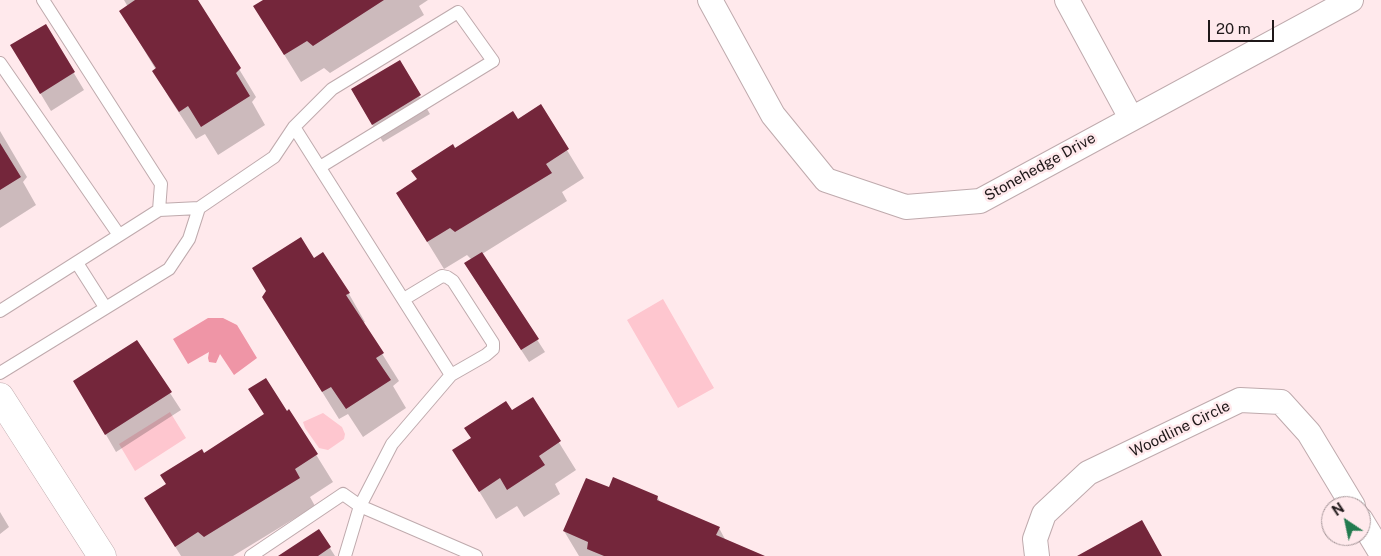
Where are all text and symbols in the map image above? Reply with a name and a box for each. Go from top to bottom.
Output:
scale bar [1211,10,1277,42]
text: 20 m [1216,20,1251,37]
street label: Stonehedge Drive [981,129,1099,205]
street label: Woodline Circle [1127,397,1233,461]
north arrow [1321,496,1371,546]
text: N [1329,500,1347,519]

